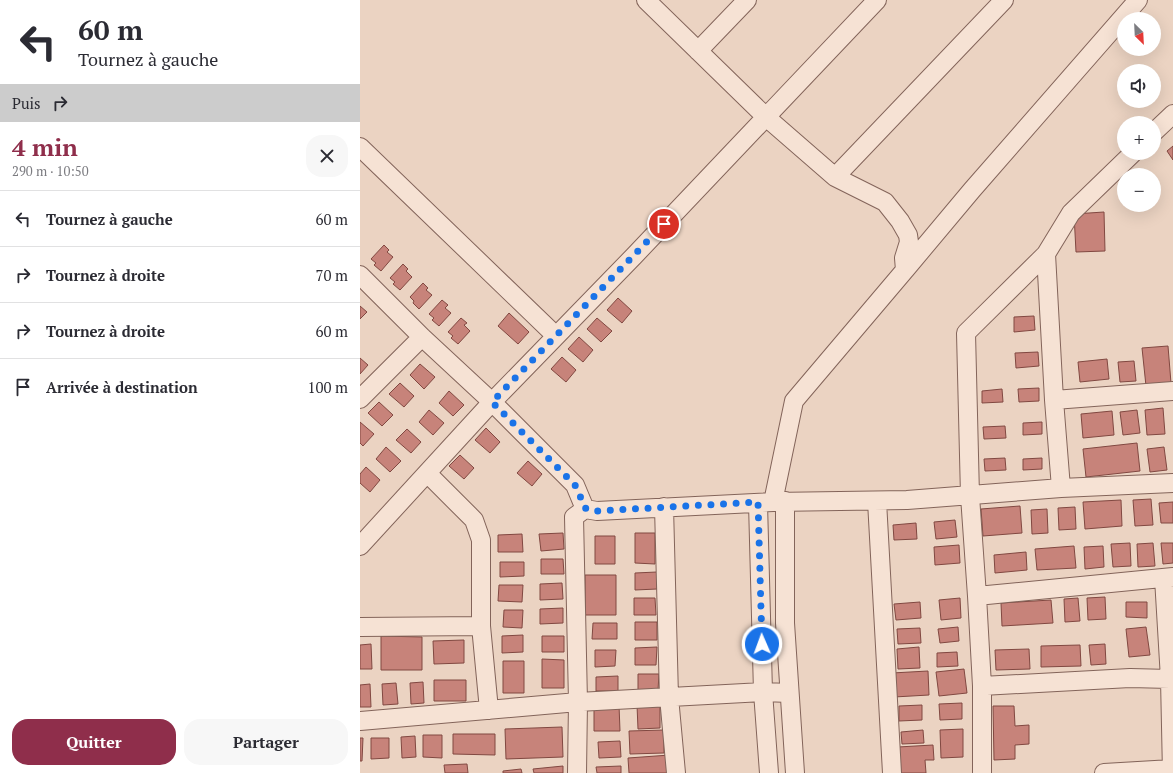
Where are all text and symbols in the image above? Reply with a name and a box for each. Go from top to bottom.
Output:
text: 60 m [78,11,143,48]
north arrow [1117,12,1161,56]
map controls [1117,12,1161,212]
icon: left [12,16,64,68]
text: Tournez à gauche [78,47,218,71]
button: sound [1117,64,1161,108]
icon: right [49,92,71,114]
text: Puis [12,93,41,113]
button: + [1117,116,1161,160]
text: 4 min [12,131,78,163]
button: close [306,135,348,177]
text: 290 m · 10:50 [12,162,89,180]
button: − [1117,168,1161,212]
pin [647,207,681,241]
icon: left [12,208,34,230]
text: Tournez à gauche [46,209,173,229]
text: 60 m [315,209,348,229]
icon: arrive [653,213,675,235]
icon: right [12,264,34,286]
text: Tournez à droite [46,265,165,285]
text: 70 m [315,265,348,285]
icon: right [12,320,34,342]
text: Tournez à droite [46,321,165,341]
text: 60 m [315,321,348,341]
icon: arrive [12,376,34,398]
text: Arrivée à destination [46,377,198,397]
text: 100 m [307,377,348,397]
position arrow [741,623,783,665]
button: Quitter [12,719,176,765]
button: Partager [184,719,348,765]

